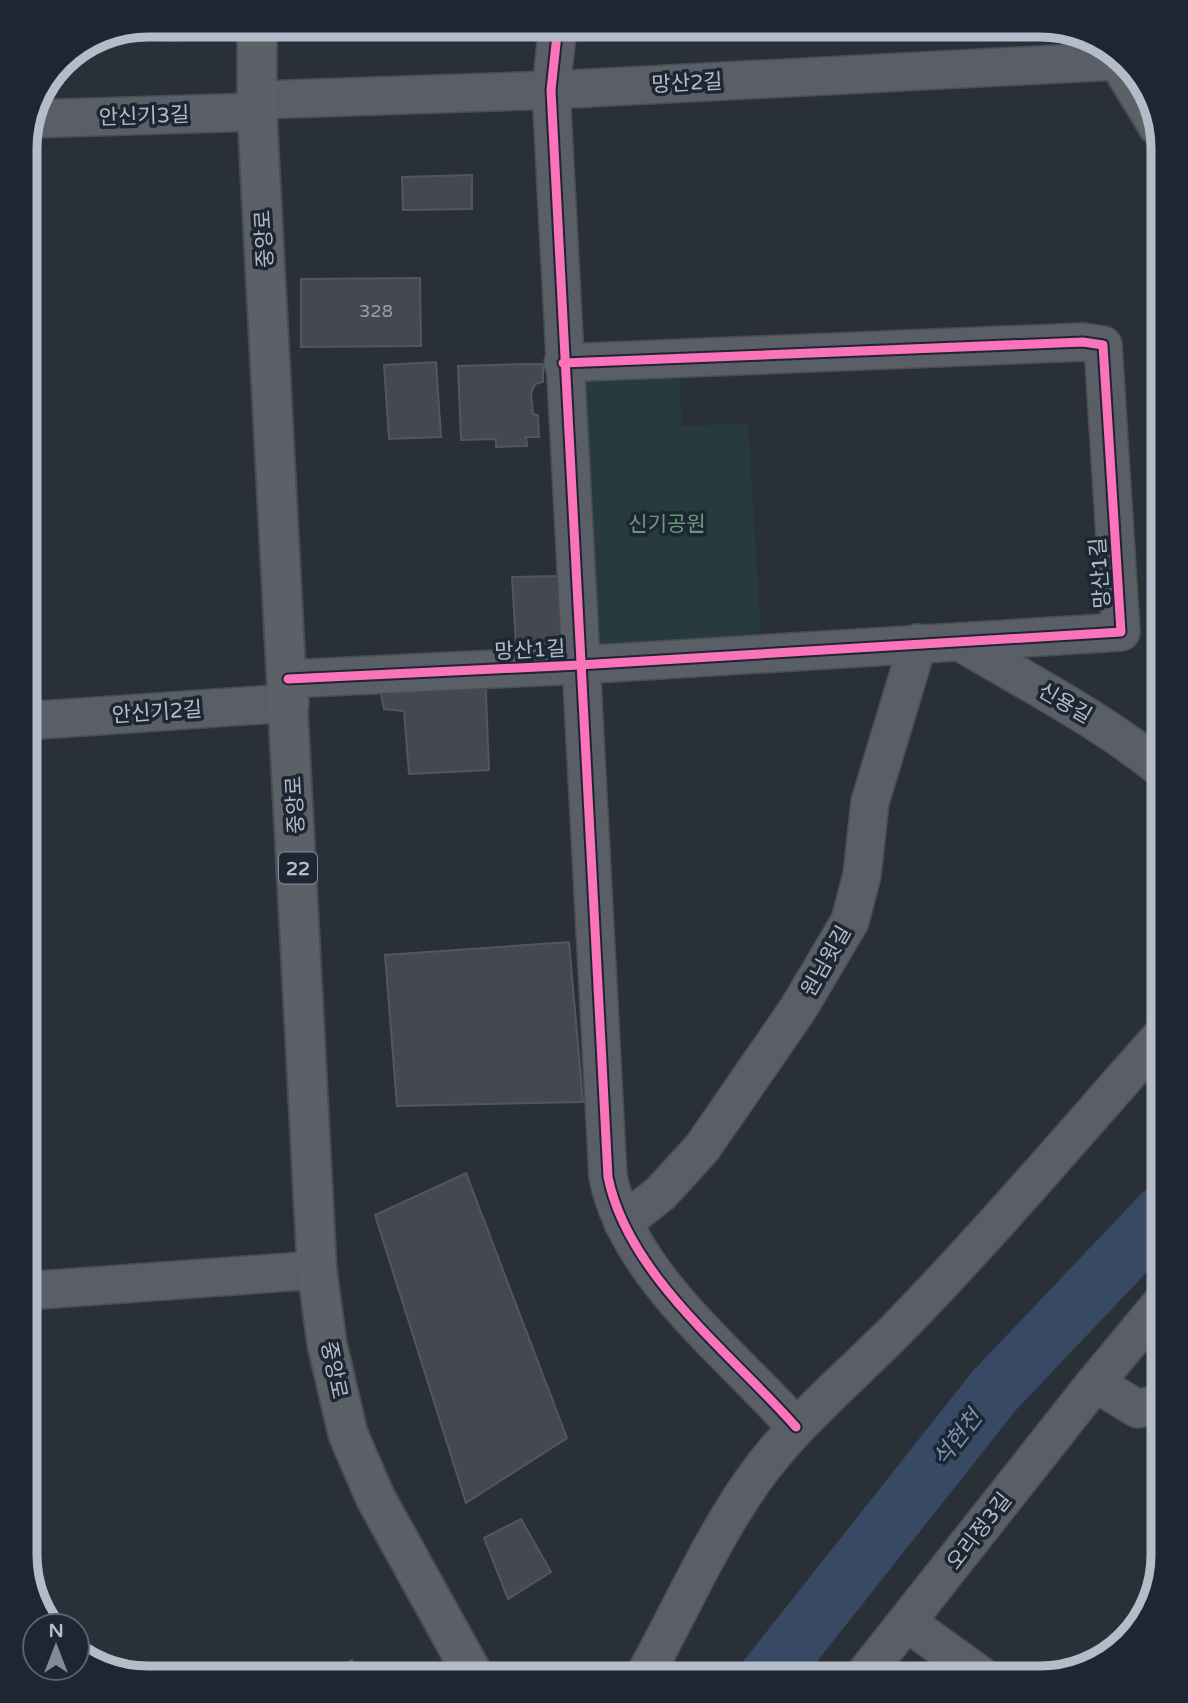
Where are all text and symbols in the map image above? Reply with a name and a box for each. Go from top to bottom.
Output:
street label: 망산2길 [651,69,723,98]
street label: 안신기3길 [98,102,190,131]
street label: 중앙로 [250,209,278,269]
house number: 328 [359,300,393,322]
park label: 신기공원 [628,512,706,537]
street label: 망산1길 [1086,537,1115,609]
street label: 망산1길 [494,636,566,665]
street label: 신용길 [1033,678,1096,729]
street label: 안신기2길 [111,697,203,728]
street label: 중앙로 [281,775,309,835]
road number: 22 [279,852,317,884]
street label: 원님윗길 [796,922,857,1001]
street label: 중앙로 [315,1339,352,1401]
water label: 석현천 [927,1403,990,1472]
street label: 오리정3길 [942,1488,1017,1575]
north arrow [21,1612,91,1682]
text: N [48,1620,64,1642]

